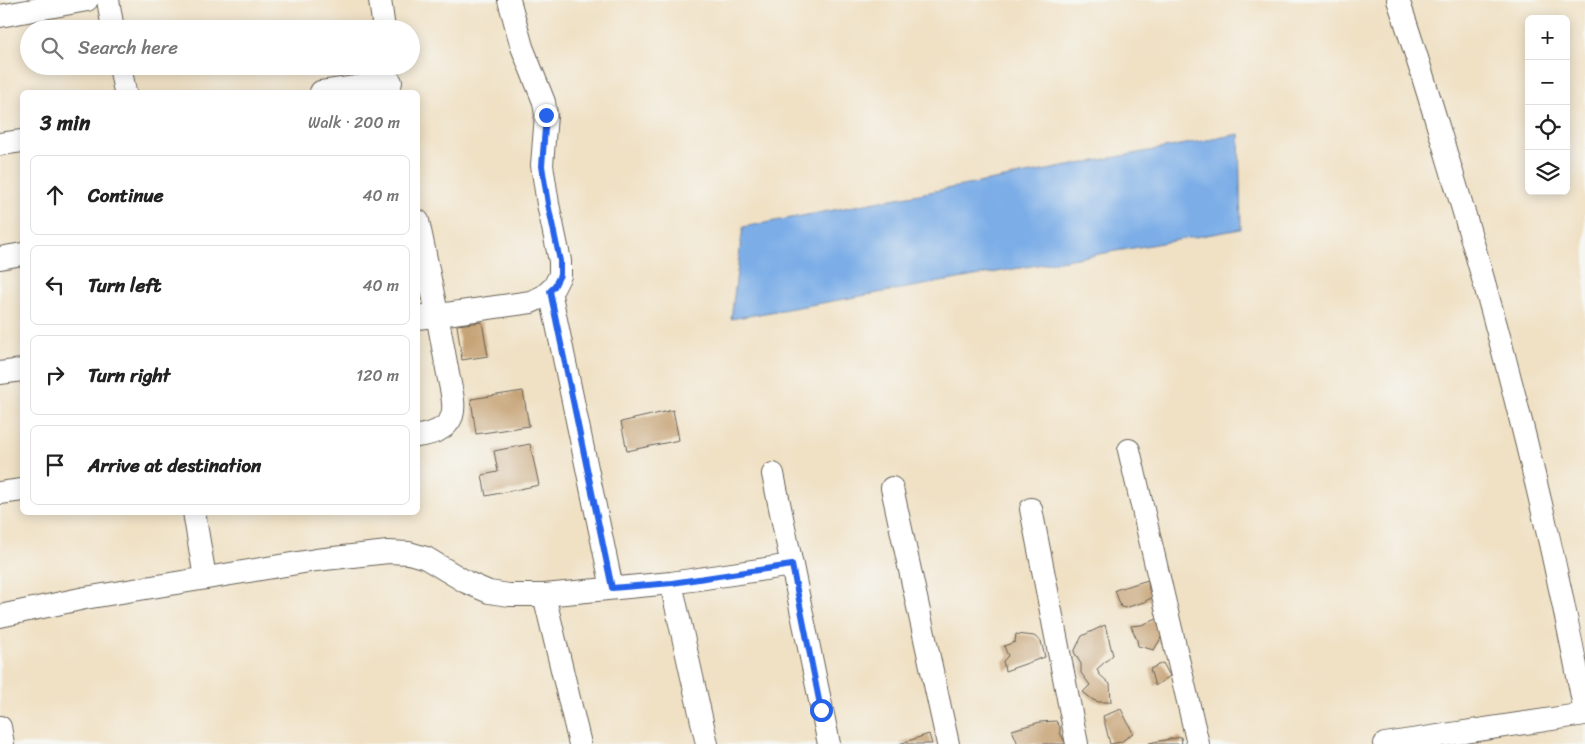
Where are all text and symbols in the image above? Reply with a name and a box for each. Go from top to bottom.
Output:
map controls [1525,15,1570,195]
button: + [1525,15,1570,60]
search box [20,20,420,75]
text: Search here [78,31,178,64]
icon: search [38,34,66,62]
button: − [1525,60,1570,105]
text: 3 min [40,104,90,142]
route end [535,104,558,127]
button: locate [1525,105,1570,150]
text: Walk · 200 m [308,108,400,137]
button: layers [1525,150,1570,195]
text: Continue [88,179,164,212]
icon: ahead [41,181,69,209]
text: 40 m [362,181,399,210]
text: Turn left [88,269,161,302]
icon: left [41,271,69,299]
text: 40 m [362,271,399,300]
text: Turn right [88,359,170,392]
icon: right [41,361,69,389]
text: 120 m [356,361,399,390]
text: Arrive at destination [88,449,261,482]
icon: arrive [41,451,69,479]
route start [810,699,833,722]

